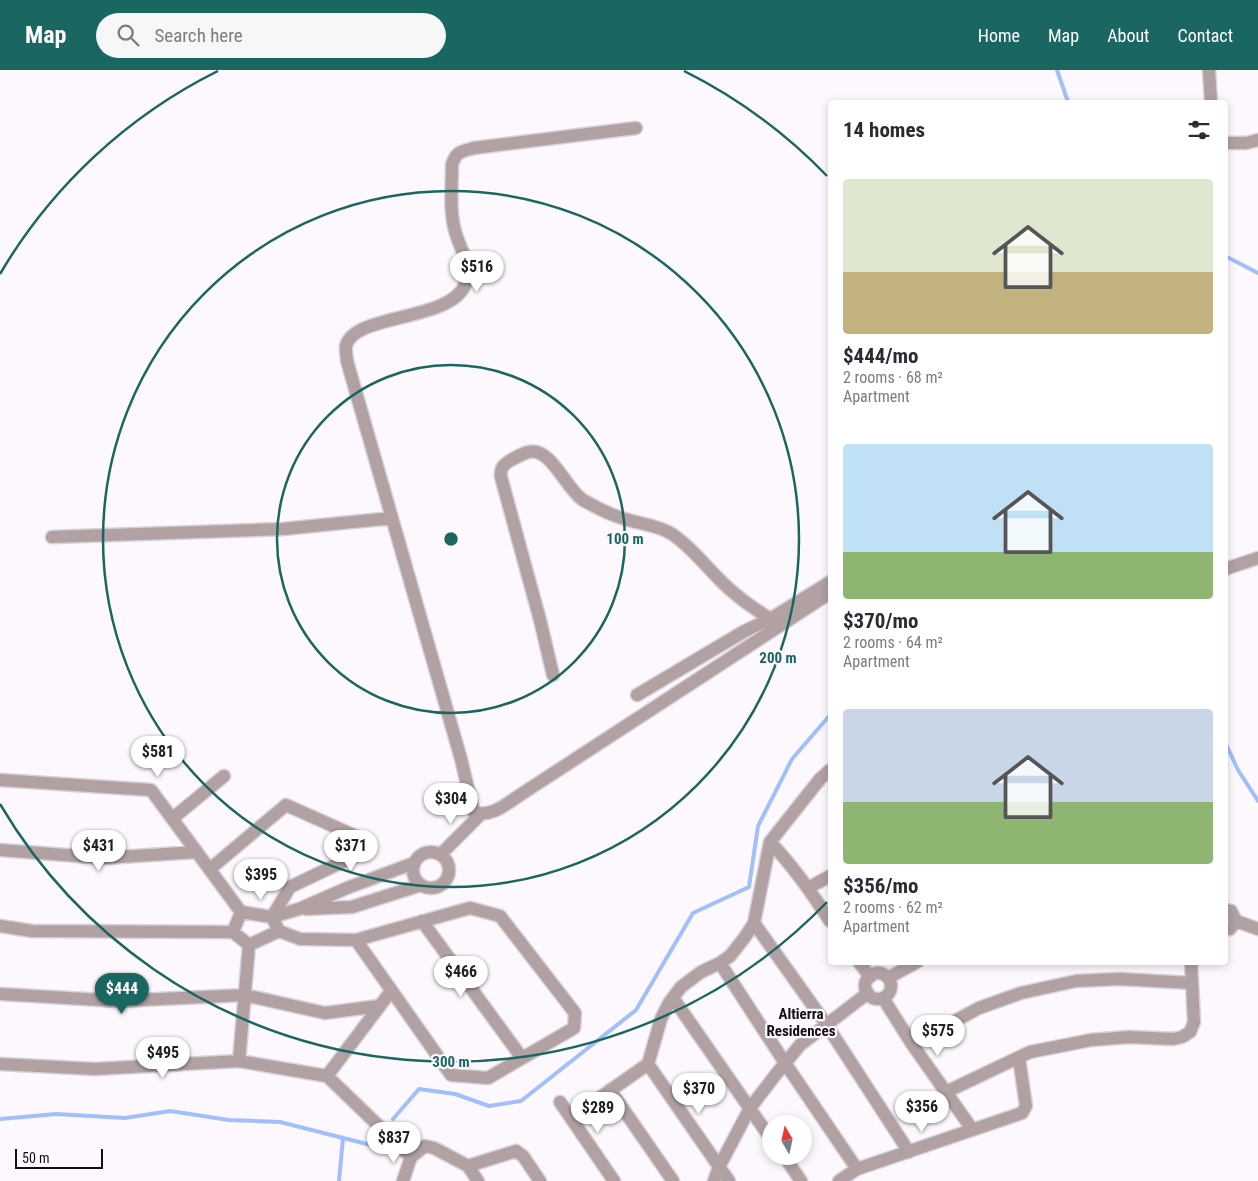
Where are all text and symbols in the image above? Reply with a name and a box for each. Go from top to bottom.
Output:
search box [96,13,446,58]
text: Map [25,21,66,49]
icon: search [114,21,142,49]
text: Search here [154,24,243,47]
text: Home [978,25,1020,46]
text: Map [1048,25,1079,46]
text: About [1107,25,1149,46]
text: Contact [1177,25,1233,46]
icon: filters [1185,116,1213,144]
text: 14 homes [843,118,925,142]
icon: home [983,212,1073,302]
pin: $516 [447,250,507,293]
text: $516 [461,257,493,276]
text: $444/mo [843,344,918,368]
text: 2 rooms · 68 m² [843,368,943,387]
text: Apartment [843,387,910,406]
icon: home [983,477,1073,567]
centre of rings [442,530,460,548]
text: 100 m [606,530,644,548]
text: $370/mo [843,609,918,633]
text: 2 rooms · 64 m² [843,633,943,652]
text: 200 m [759,649,797,667]
text: Apartment [843,652,910,671]
pin: $581 [128,736,188,778]
text: $581 [142,742,174,761]
icon: home [983,742,1073,832]
pin: $304 [421,782,481,825]
text: $304 [435,789,467,808]
pin: $431 [69,830,129,872]
pin: $371 [321,830,381,872]
text: $431 [83,836,115,855]
text: $371 [335,836,367,855]
pin: $395 [231,858,291,901]
text: $395 [245,865,277,884]
text: $356/mo [843,874,918,898]
text: 2 rooms · 62 m² [843,898,943,917]
text: Apartment [843,917,910,936]
pin: $466 [431,956,491,998]
text: $466 [445,962,477,981]
pin: $444 [92,972,152,1015]
text: $444 [106,979,138,998]
district label: Altierra Residences [767,1005,836,1040]
pin: $575 [908,1014,968,1057]
text: $575 [922,1021,954,1040]
pin: $495 [133,1036,193,1079]
text: $495 [147,1043,179,1062]
text: 300 m [432,1053,470,1071]
pin: $370 [669,1072,729,1115]
text: $370 [683,1079,715,1098]
pin: $356 [892,1090,952,1133]
pin: $289 [568,1092,628,1134]
text: $356 [906,1097,938,1116]
text: $289 [582,1098,614,1117]
north arrow [762,1115,812,1165]
map controls [762,1115,812,1165]
pin: $837 [364,1122,424,1164]
text: $837 [378,1128,410,1147]
scale bar [15,1146,102,1169]
text: 50 m [22,1150,50,1166]

